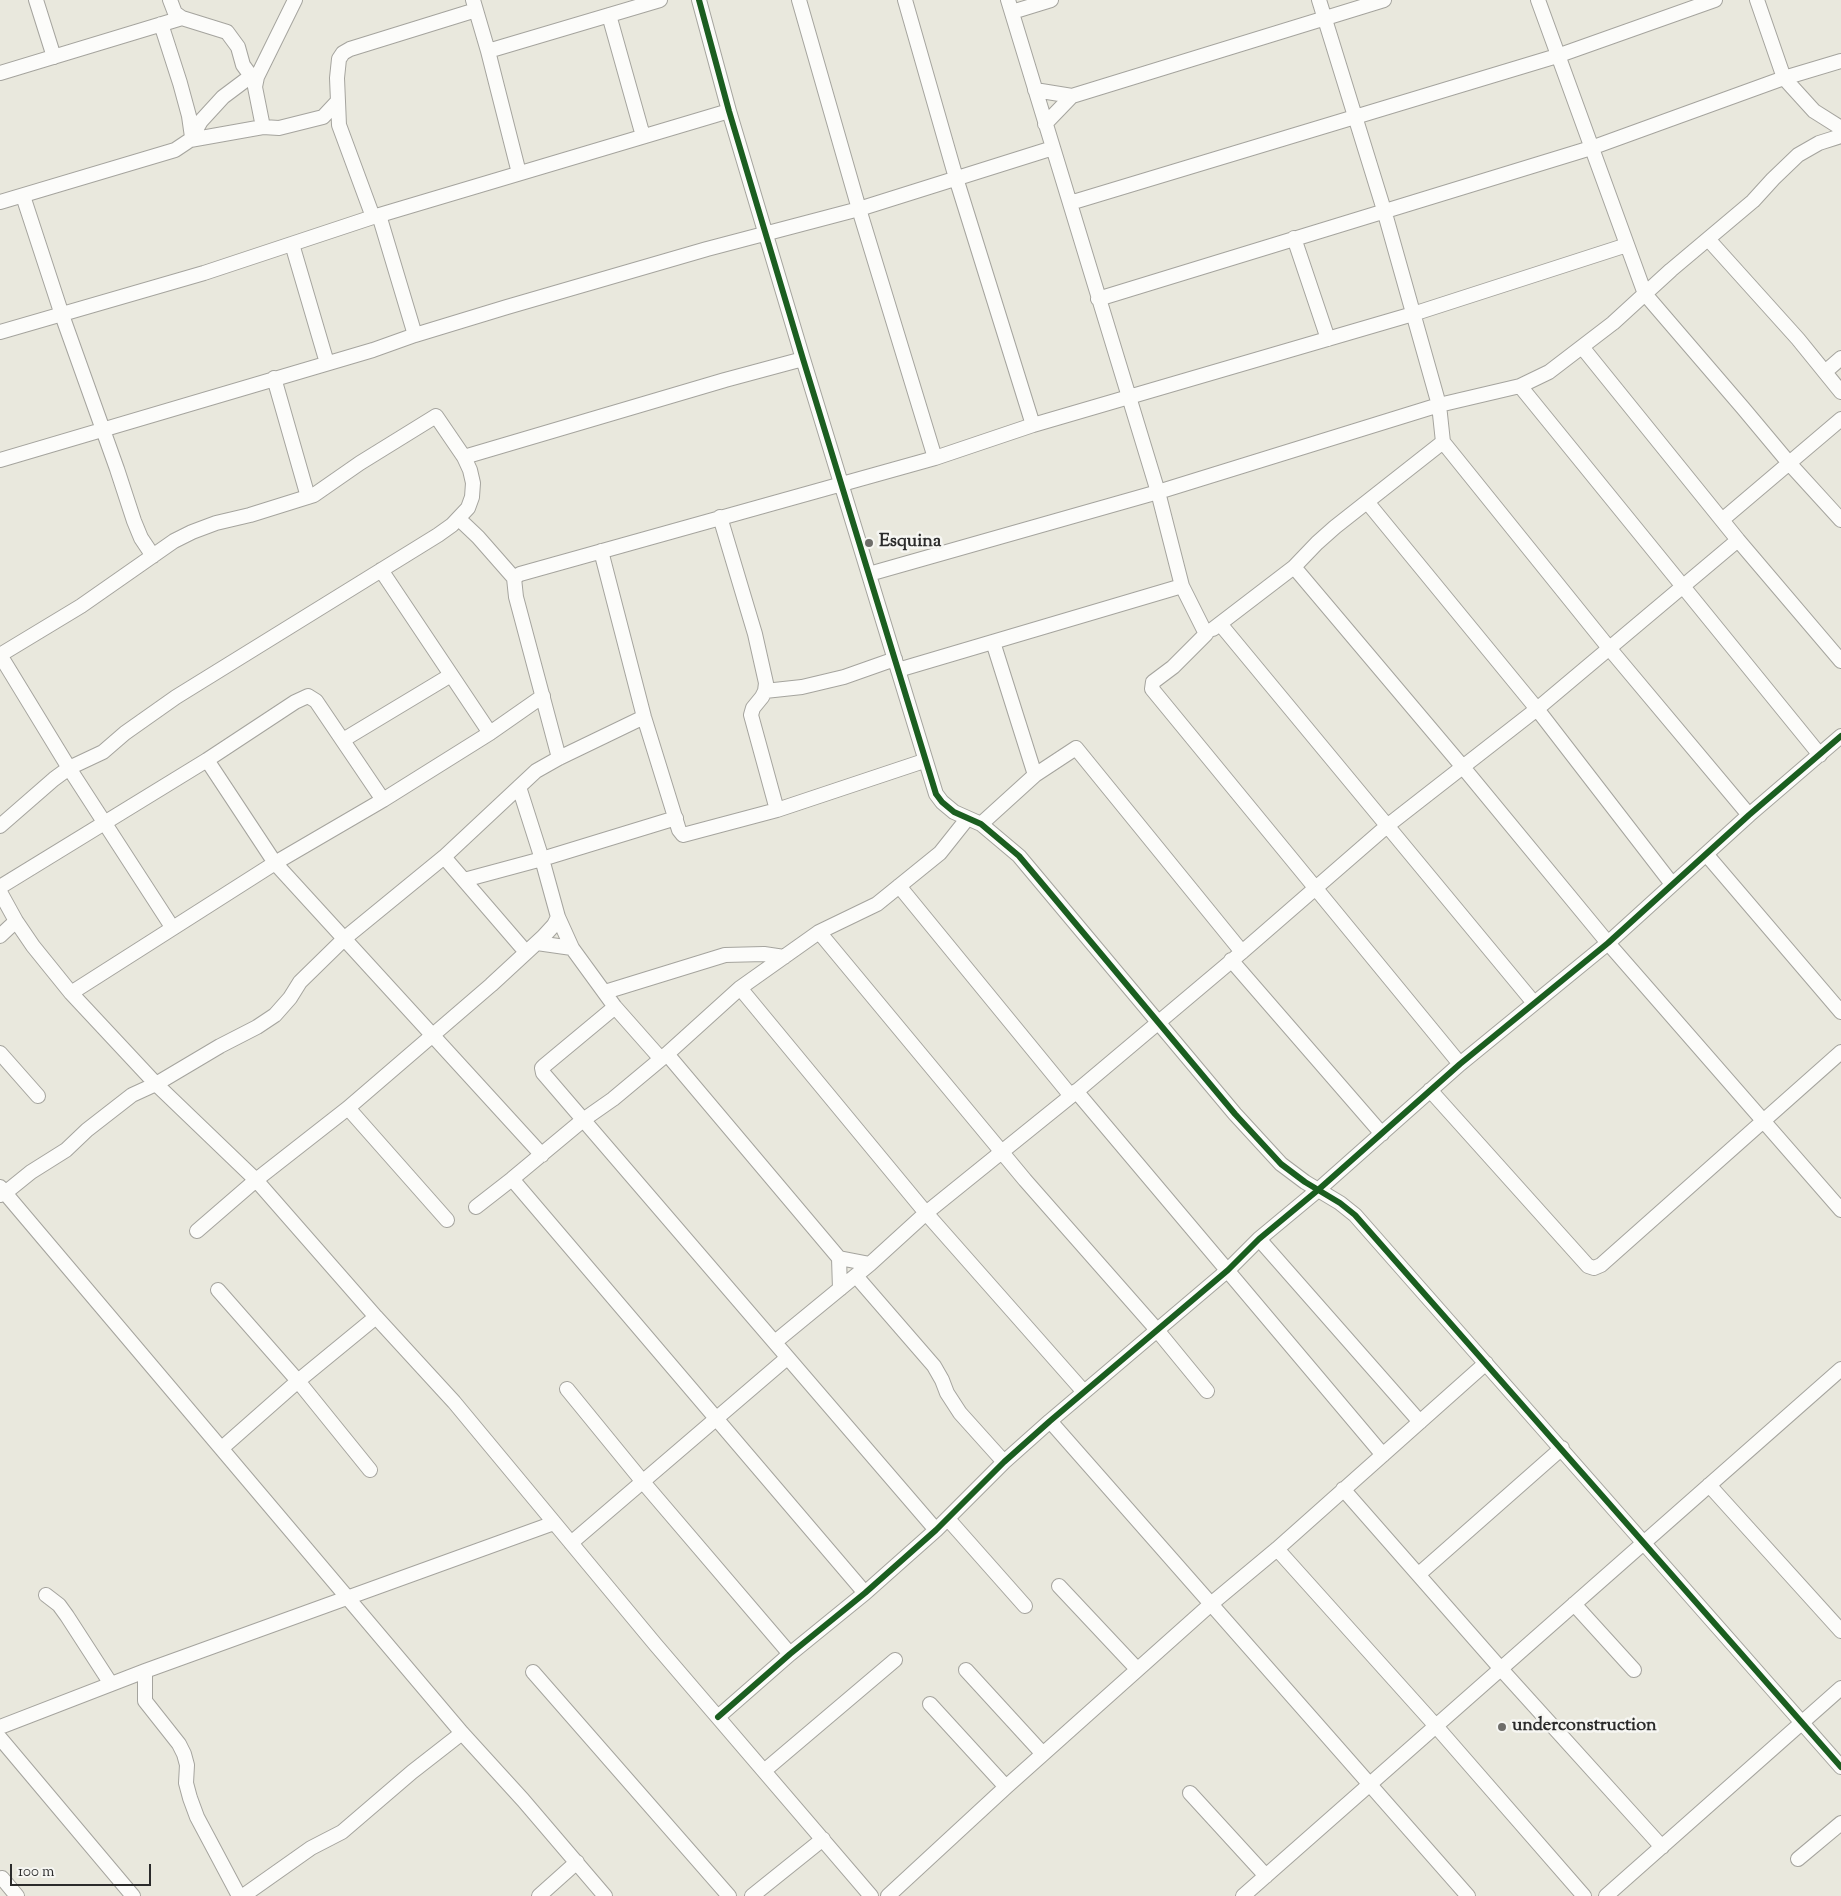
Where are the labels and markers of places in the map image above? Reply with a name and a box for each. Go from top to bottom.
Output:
place label: Esquina [879,532,941,554]
marker: Esquina [863,537,875,549]
place label: underconstruction [1512,1716,1657,1738]
marker: underconstruction [1496,1721,1508,1733]

